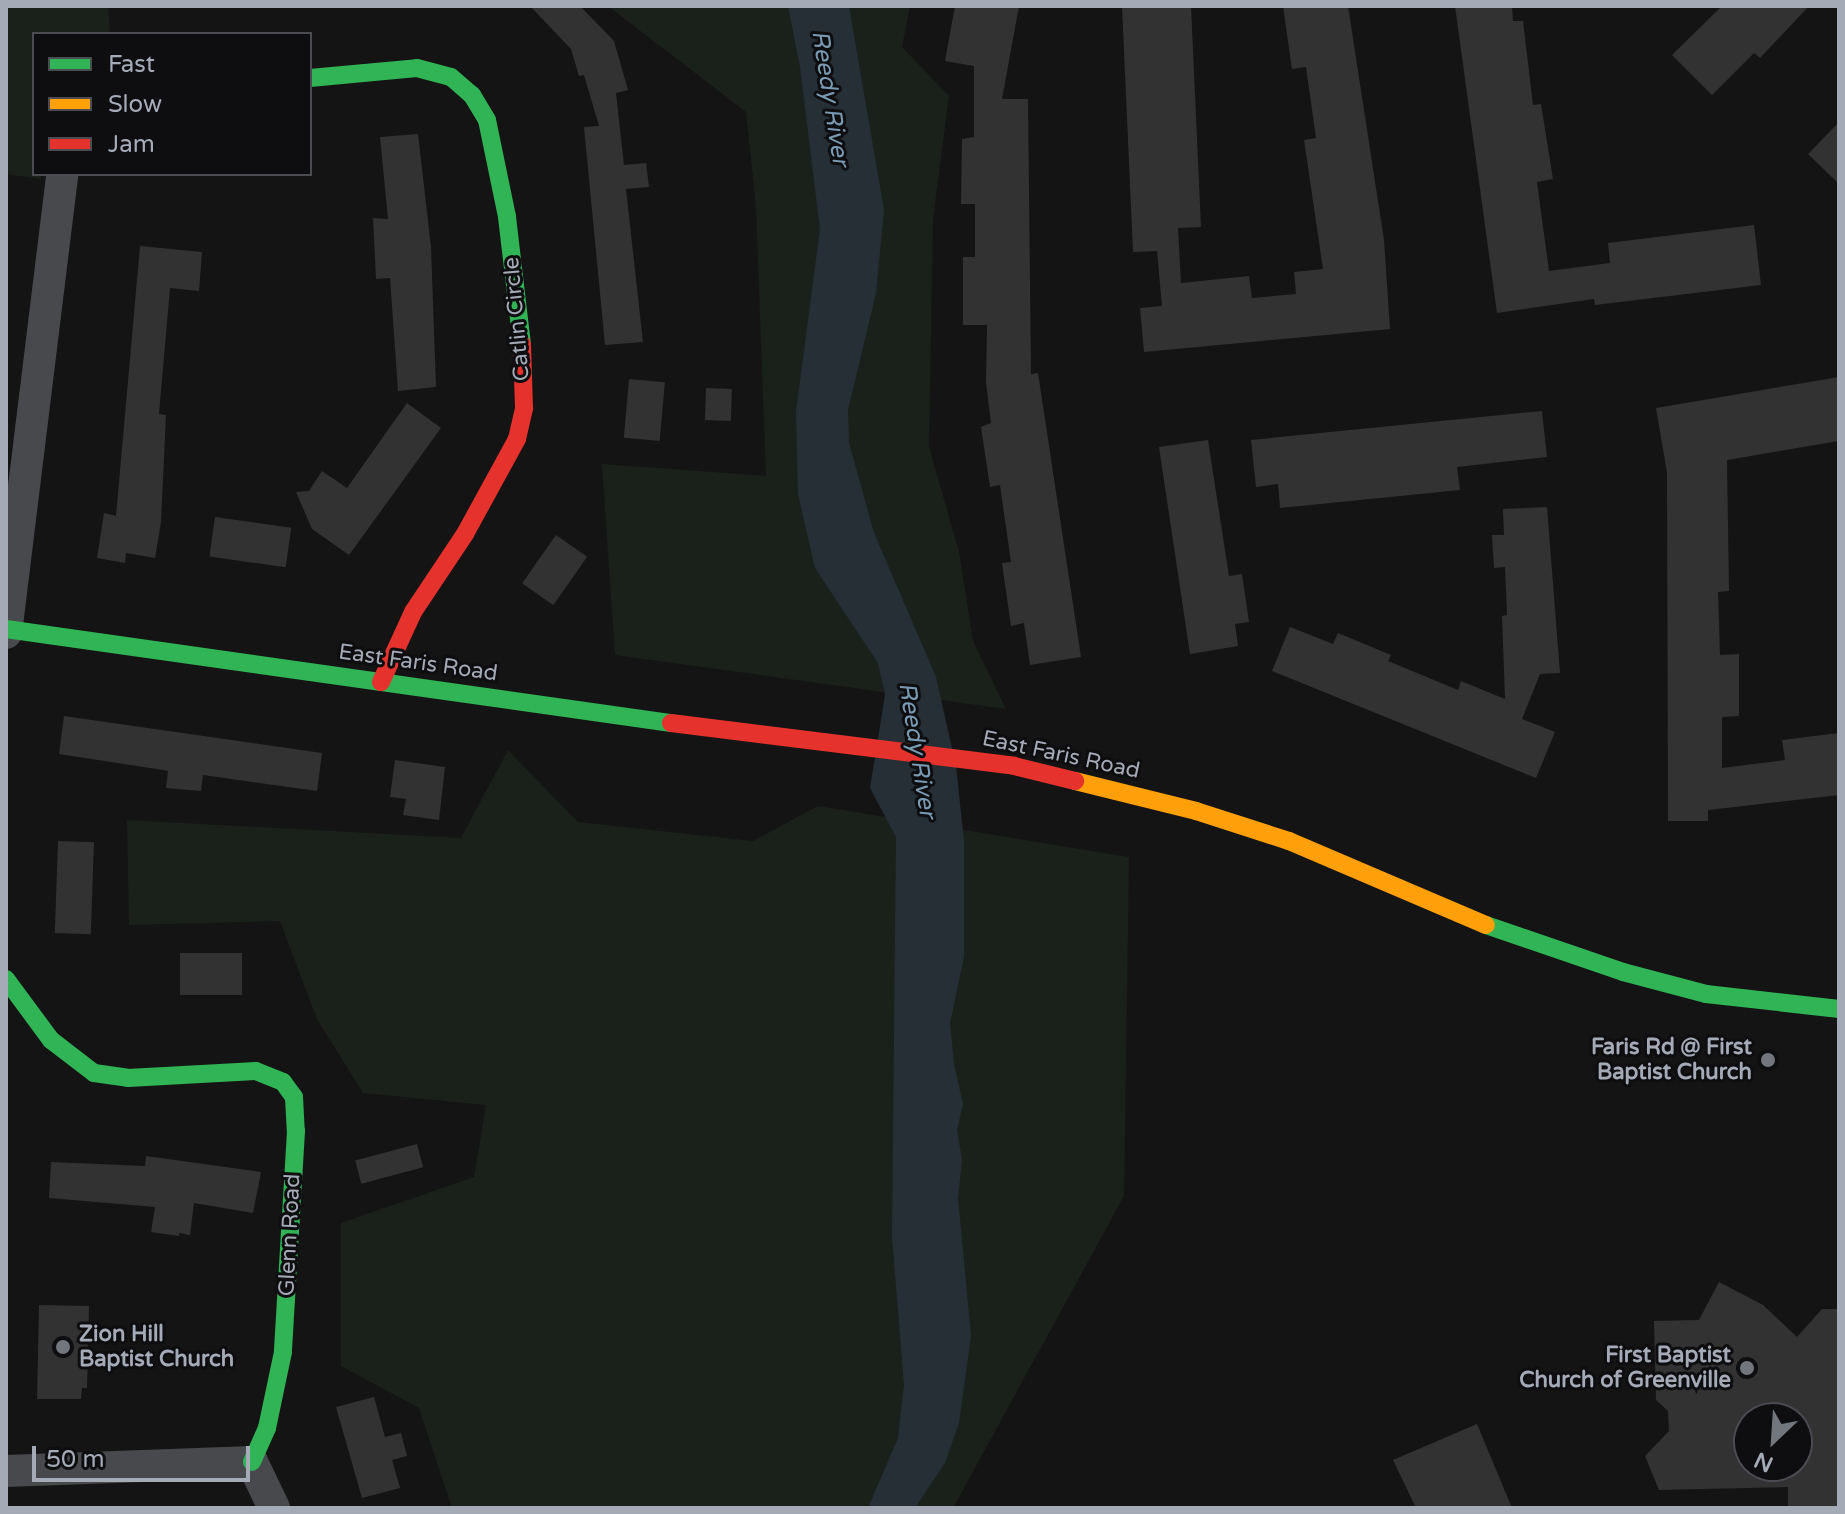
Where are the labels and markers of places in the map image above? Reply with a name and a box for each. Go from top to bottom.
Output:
place label: Faris Rd @ First Baptist Church [1591,1034,1752,1086]
marker: Faris Rd @ First Baptist Church [1759,1051,1777,1069]
place label: Zion Hill Baptist Church [79,1321,234,1372]
marker: Zion Hill Baptist Church [54,1338,72,1356]
place label: First Baptist Church of Greenville [1519,1342,1731,1394]
marker: First Baptist Church of Greenville [1738,1359,1756,1377]

